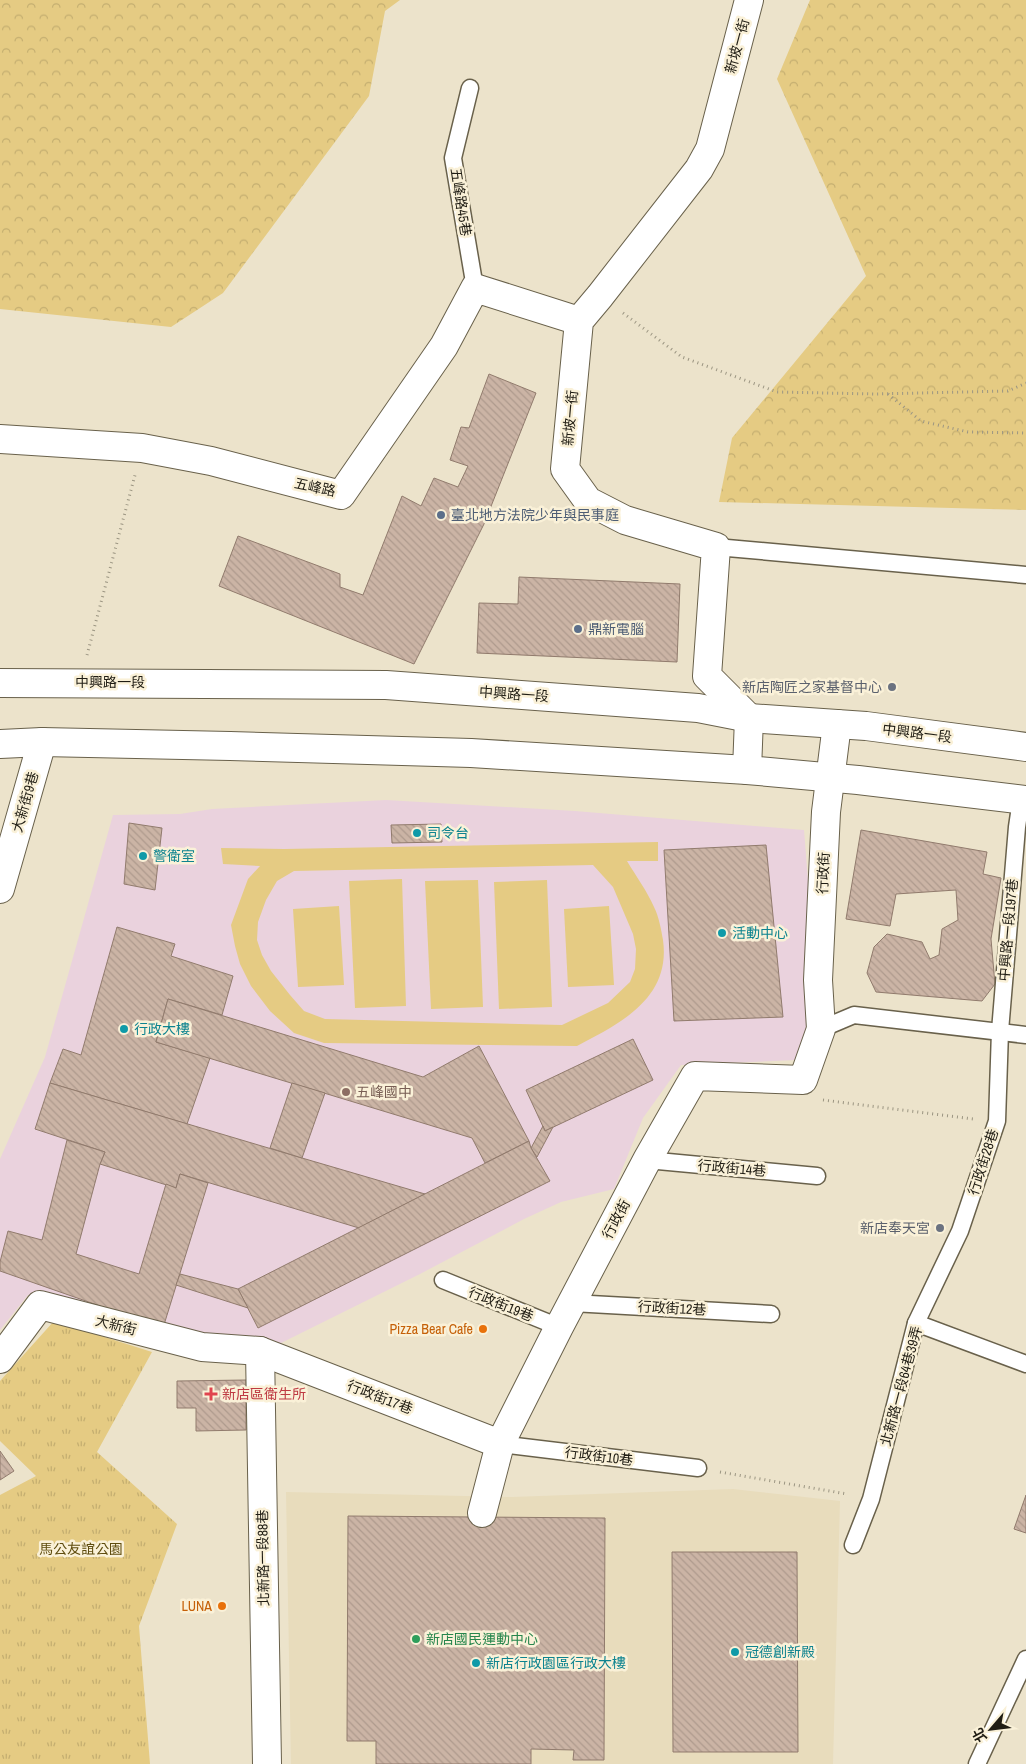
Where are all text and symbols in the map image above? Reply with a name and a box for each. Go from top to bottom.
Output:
street label: 新坡一街 [721,17,753,75]
street label: 五峰路45巷 [447,167,475,237]
street label: 新坡一街 [559,389,581,447]
street label: 五峰路 [293,474,337,500]
place label: 臺北地方法院少年與民事庭 [451,506,619,524]
marker: 臺北地方法院少年與民事庭 [435,509,447,521]
place label: 鼎新電腦 [588,620,644,638]
marker: 鼎新電腦 [572,623,584,635]
street label: 中興路一段 [75,673,145,691]
place label: 新店陶匠之家基督中心 [742,678,882,696]
marker: 新店陶匠之家基督中心 [886,681,898,693]
street label: 中興路一段 [478,683,550,705]
street label: 中興路一段 [881,720,953,746]
street label: 大新街9巷 [8,770,42,834]
place label: 司令台 [427,824,469,842]
marker: 司令台 [411,827,423,839]
place label: 警衛室 [153,847,195,865]
marker: 警衛室 [137,850,149,862]
street label: 行政街 [813,852,833,894]
street label: 中興路一段197巷 [995,878,1021,982]
place label: 活動中心 [732,924,788,942]
marker: 活動中心 [716,927,728,939]
place label: 行政大樓 [134,1020,190,1038]
marker: 行政大樓 [118,1023,130,1035]
place label: 五峰國中 [356,1083,412,1101]
marker: 五峰國中 [340,1086,352,1098]
street label: 行政街28巷 [964,1127,1002,1197]
street label: 行政街14巷 [697,1156,767,1180]
street label: 行政街 [598,1196,634,1242]
place label: 新店奉天宮 [860,1219,930,1237]
marker: 新店奉天宮 [934,1222,946,1234]
street label: 行政街19巷 [466,1283,536,1325]
street label: 行政街12巷 [637,1297,707,1319]
street label: 大新街 [93,1311,139,1339]
place label: Pizza Bear Cafe [389,1320,473,1338]
marker: Pizza Bear Cafe [477,1323,489,1335]
street label: 北新路一段64巷39弄 [876,1324,926,1448]
street label: 行政街17巷 [345,1376,415,1418]
place label: 新店區衛生所 [222,1385,306,1403]
marker: 新店區衛生所 [204,1387,218,1401]
street label: 行政街10巷 [564,1443,634,1469]
street label: 北新路一段88巷 [253,1509,273,1607]
park label: 馬公友誼公園 [39,1540,123,1558]
place label: LUNA [181,1597,212,1615]
marker: LUNA [216,1600,228,1612]
place label: 新店國民運動中心 [426,1630,538,1648]
marker: 新店國民運動中心 [410,1633,422,1645]
place label: 冠德創新殿 [745,1643,815,1661]
marker: 冠德創新殿 [729,1646,741,1658]
place label: 新店行政園區行政大樓 [486,1654,626,1672]
marker: 新店行政園區行政大樓 [470,1657,482,1669]
north arrow [966,1704,1016,1754]
text: 北 [968,1725,991,1746]

